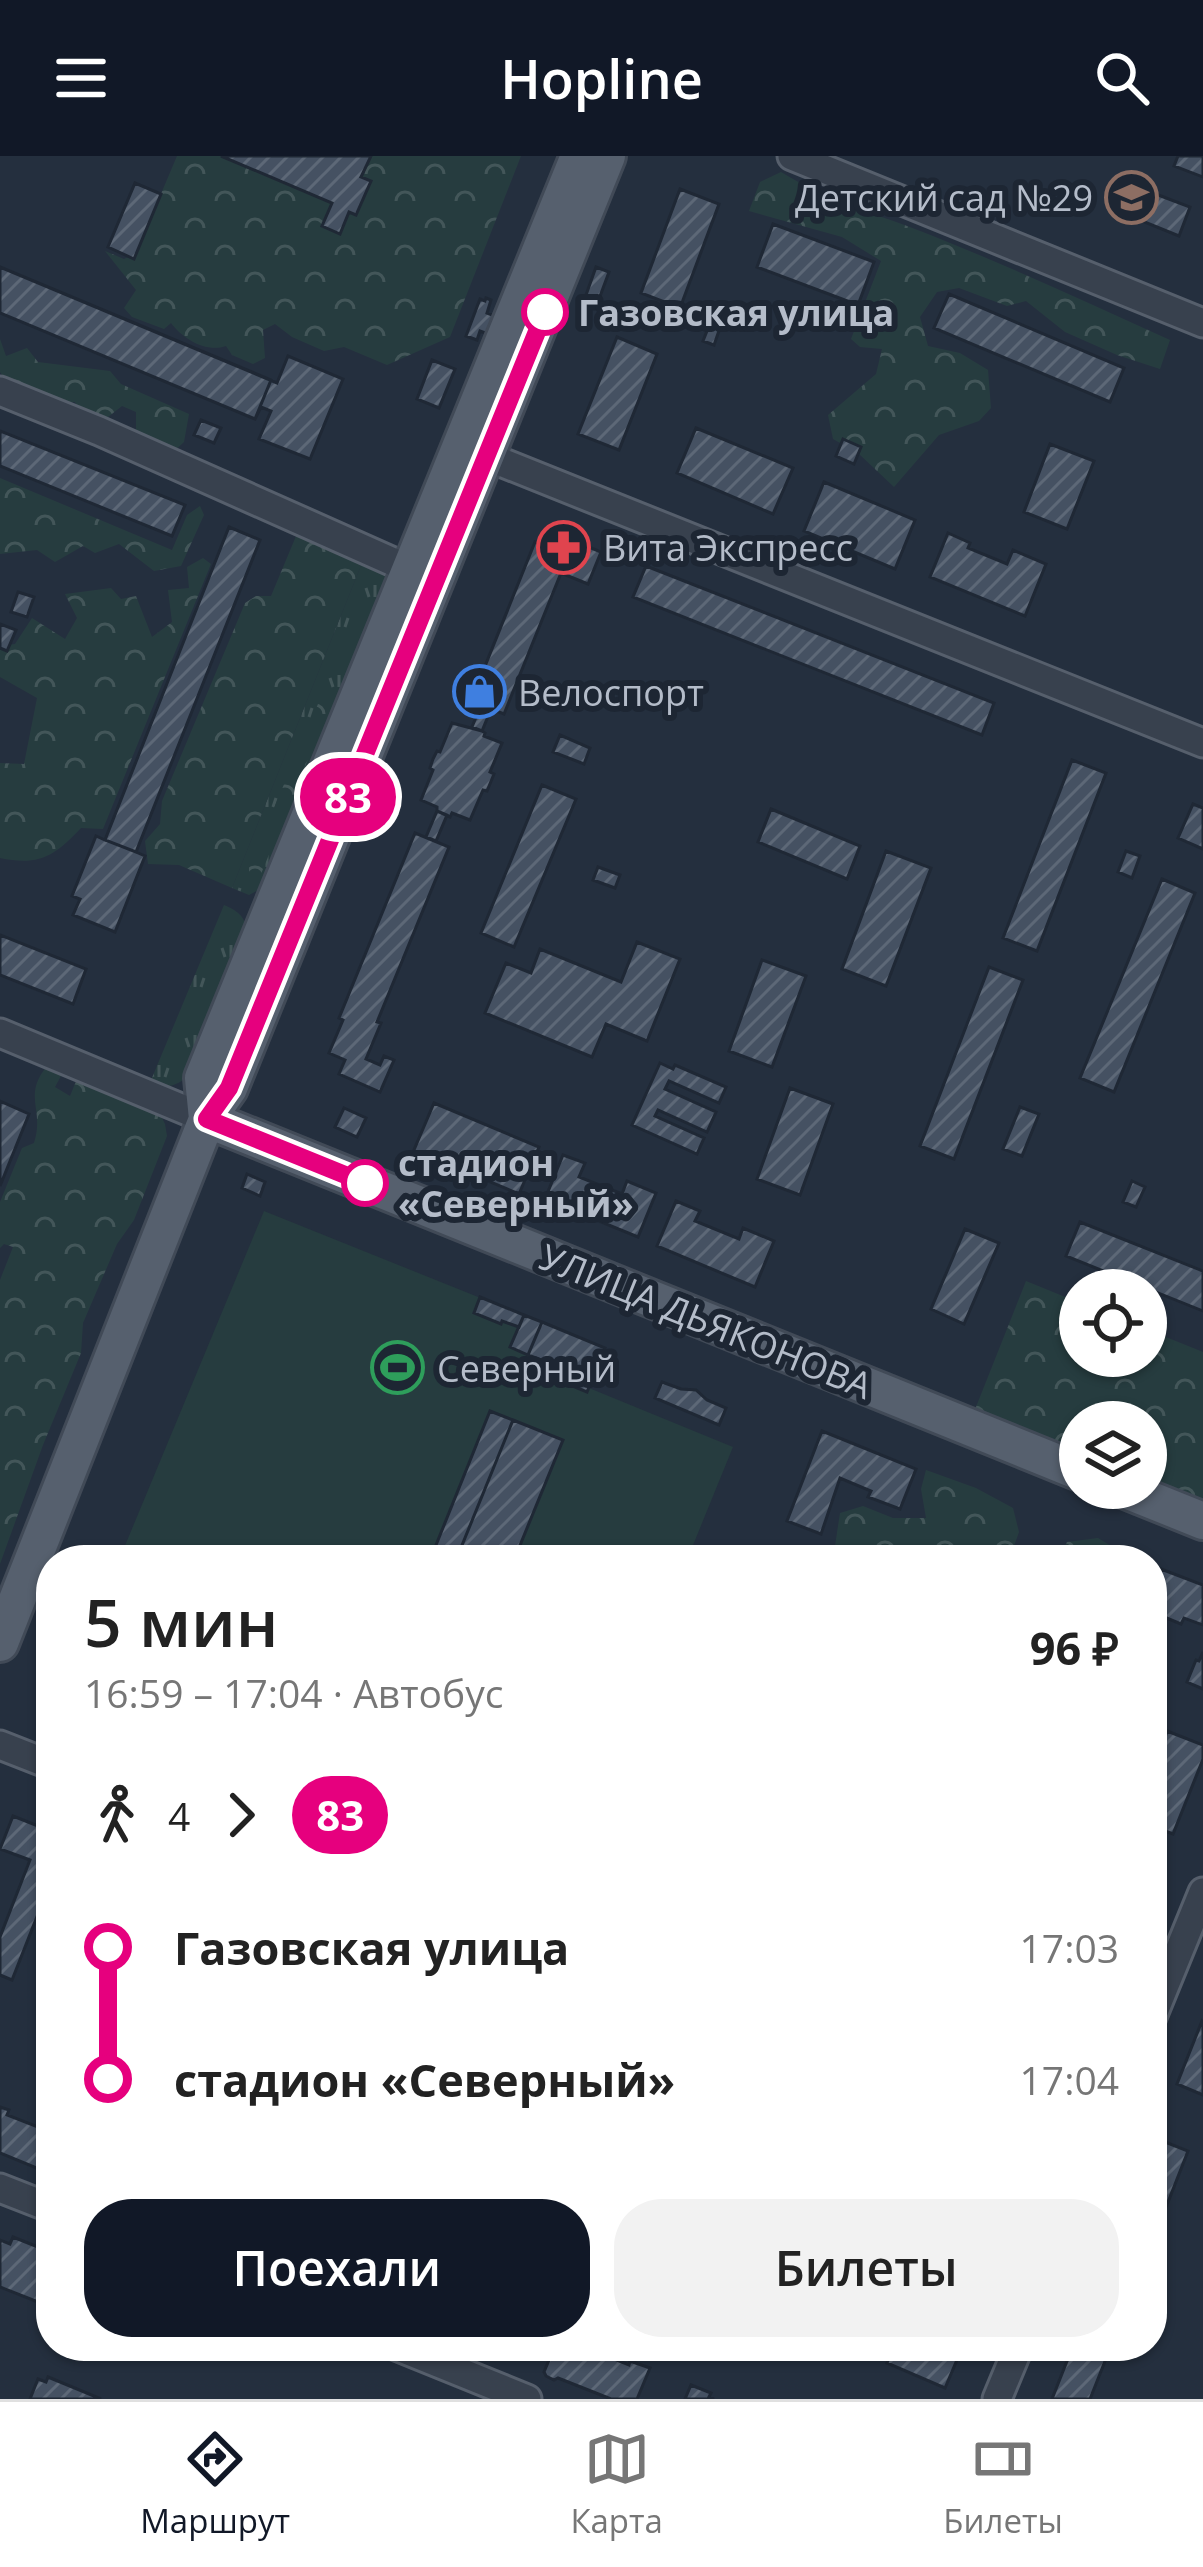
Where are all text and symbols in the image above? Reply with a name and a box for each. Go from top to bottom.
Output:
text: Hopline [500,41,703,115]
icon: menu [48,45,114,111]
icon: search [1089,45,1155,111]
school or university icon: Детский сад №29 [1104,169,1160,225]
place label: Детский сад №29 [795,173,1093,222]
place label: Газовская улица [578,288,894,337]
marker: Газовская улица [523,290,567,334]
pharmacy icon: Вита Экспресс [536,519,592,575]
place label: Вита Экспресс [603,523,853,572]
shop icon: Велоспорт [451,664,507,720]
place label: Велоспорт [518,668,704,717]
line badge: 83 [294,758,402,836]
text: 83 [324,768,372,825]
place label: стадион «Северный» [398,1138,634,1228]
marker: стадион «Северный» [343,1161,387,1205]
street label: УЛИЦА ДЬЯКОНОВА [533,1232,880,1410]
map controls [1059,1269,1167,1509]
button: locate [1059,1269,1167,1377]
sports icon: Северный [370,1340,426,1396]
place label: Северный [437,1344,616,1393]
button: layers [1059,1401,1167,1509]
text: 5 мин [84,1576,278,1666]
text: 96 ₽ [1030,1617,1119,1678]
text: 16:59 – 17:04 · Автобус [84,1666,503,1719]
icon: walk [84,1782,150,1848]
icon: forward [208,1782,274,1848]
text: 83 [316,1786,364,1843]
text: 4 [168,1789,190,1842]
text: Газовская улица [174,1917,569,1978]
text: 17:03 [1020,1921,1119,1974]
text: стадион «Северный» [174,2049,675,2110]
text: 17:04 [1020,2053,1119,2106]
button: Поехали [84,2199,590,2337]
button: Билеты [614,2199,1119,2337]
tab: Маршрут [140,2426,290,2543]
tab: Карта [570,2426,663,2543]
tab: Билеты [943,2426,1063,2543]

